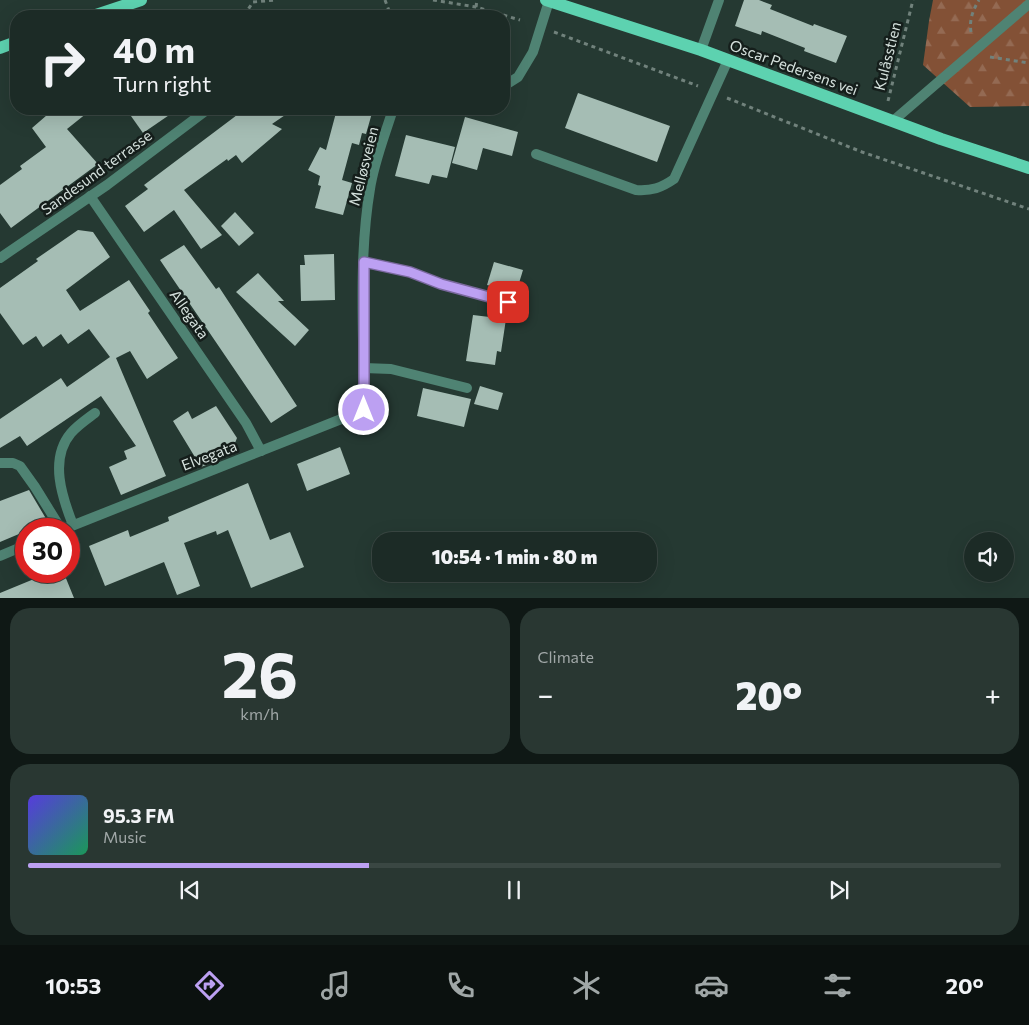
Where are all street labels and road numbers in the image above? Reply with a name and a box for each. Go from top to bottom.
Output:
street label: Kulåsstien [870,20,904,92]
street label: Oscar Pedersens vei [728,35,860,99]
street label: Melløsveien [344,125,382,207]
street label: Sandesund terrasse [37,126,155,218]
street label: Allegata [167,286,213,342]
street label: Elvegata [179,436,239,474]

